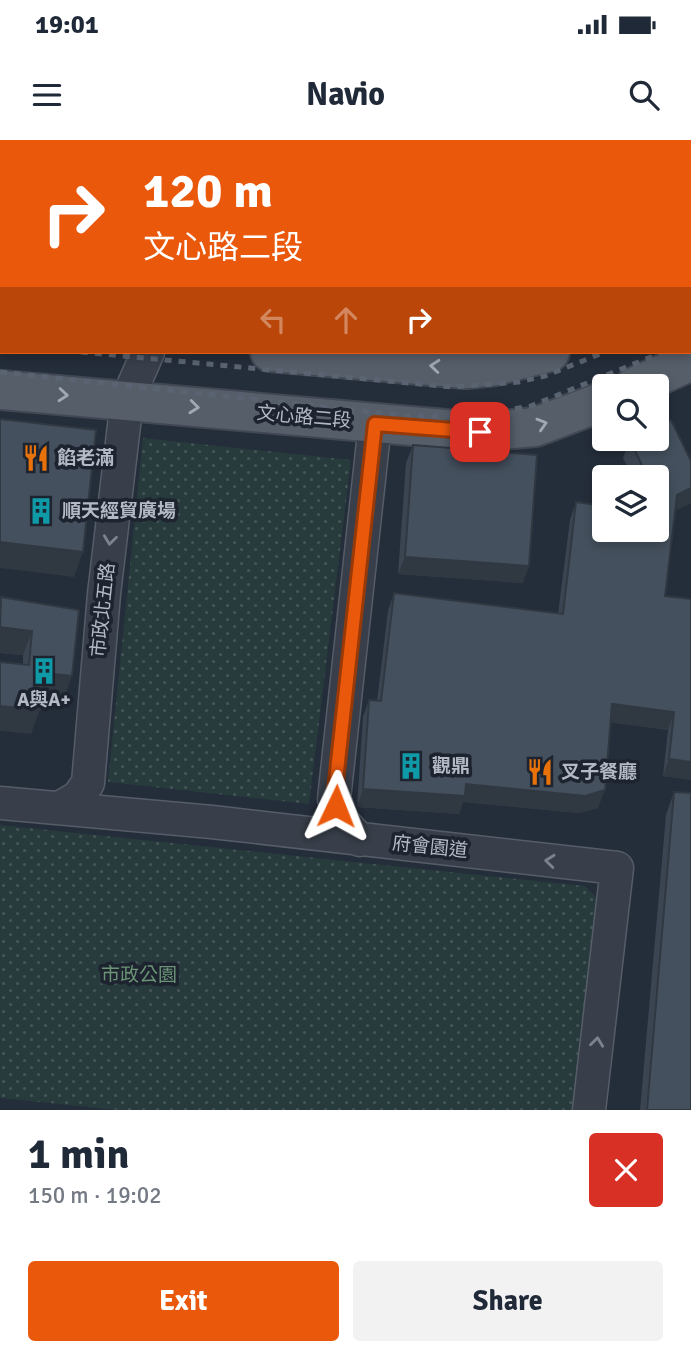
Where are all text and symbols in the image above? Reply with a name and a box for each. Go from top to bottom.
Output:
text: 19:01 [35,9,99,41]
text: Navio [306,75,385,114]
icon: menu [28,76,66,114]
icon: search [625,76,663,114]
text: 120 m [143,161,273,221]
icon: right [28,168,119,259]
text: 文心路二段 [143,228,303,267]
icon: left [254,301,292,339]
icon: ahead [327,301,365,339]
icon: right [400,301,438,339]
one-way arrow [429,359,440,374]
map controls [592,374,669,542]
button: search [592,374,669,451]
one-way arrow [58,387,69,402]
one-way arrow [189,399,200,414]
street label: 文心路二段 [256,401,352,433]
pin [450,402,510,462]
icon: arrive [461,413,499,451]
one-way arrow [536,417,548,432]
restaurant icon: 餡老滿 [21,443,51,473]
place label: 餡老滿 [57,446,114,470]
button: layers [592,465,669,542]
building icon: 順天經貿廣場 [26,496,56,526]
place label: 順天經貿廣場 [62,499,176,523]
one-way arrow [103,535,118,546]
street label: 市政北五路 [86,561,120,659]
building icon: A與A+ [29,656,59,686]
place label: A與A+ [17,688,71,712]
building icon: 觀鼎 [396,751,426,781]
place label: 觀鼎 [432,754,470,778]
restaurant icon: 叉子餐廳 [525,757,555,787]
place label: 叉子餐廳 [561,760,637,784]
position arrow [299,769,373,843]
street label: 府會園道 [391,831,469,863]
one-way arrow [544,853,555,868]
park label: 市政公園 [101,963,177,987]
one-way arrow [590,1036,605,1048]
text: 1 min [28,1129,129,1180]
button: close [589,1133,663,1207]
text: 150 m · 19:02 [28,1181,162,1210]
button: Exit [28,1261,339,1341]
button: Share [353,1261,663,1341]

